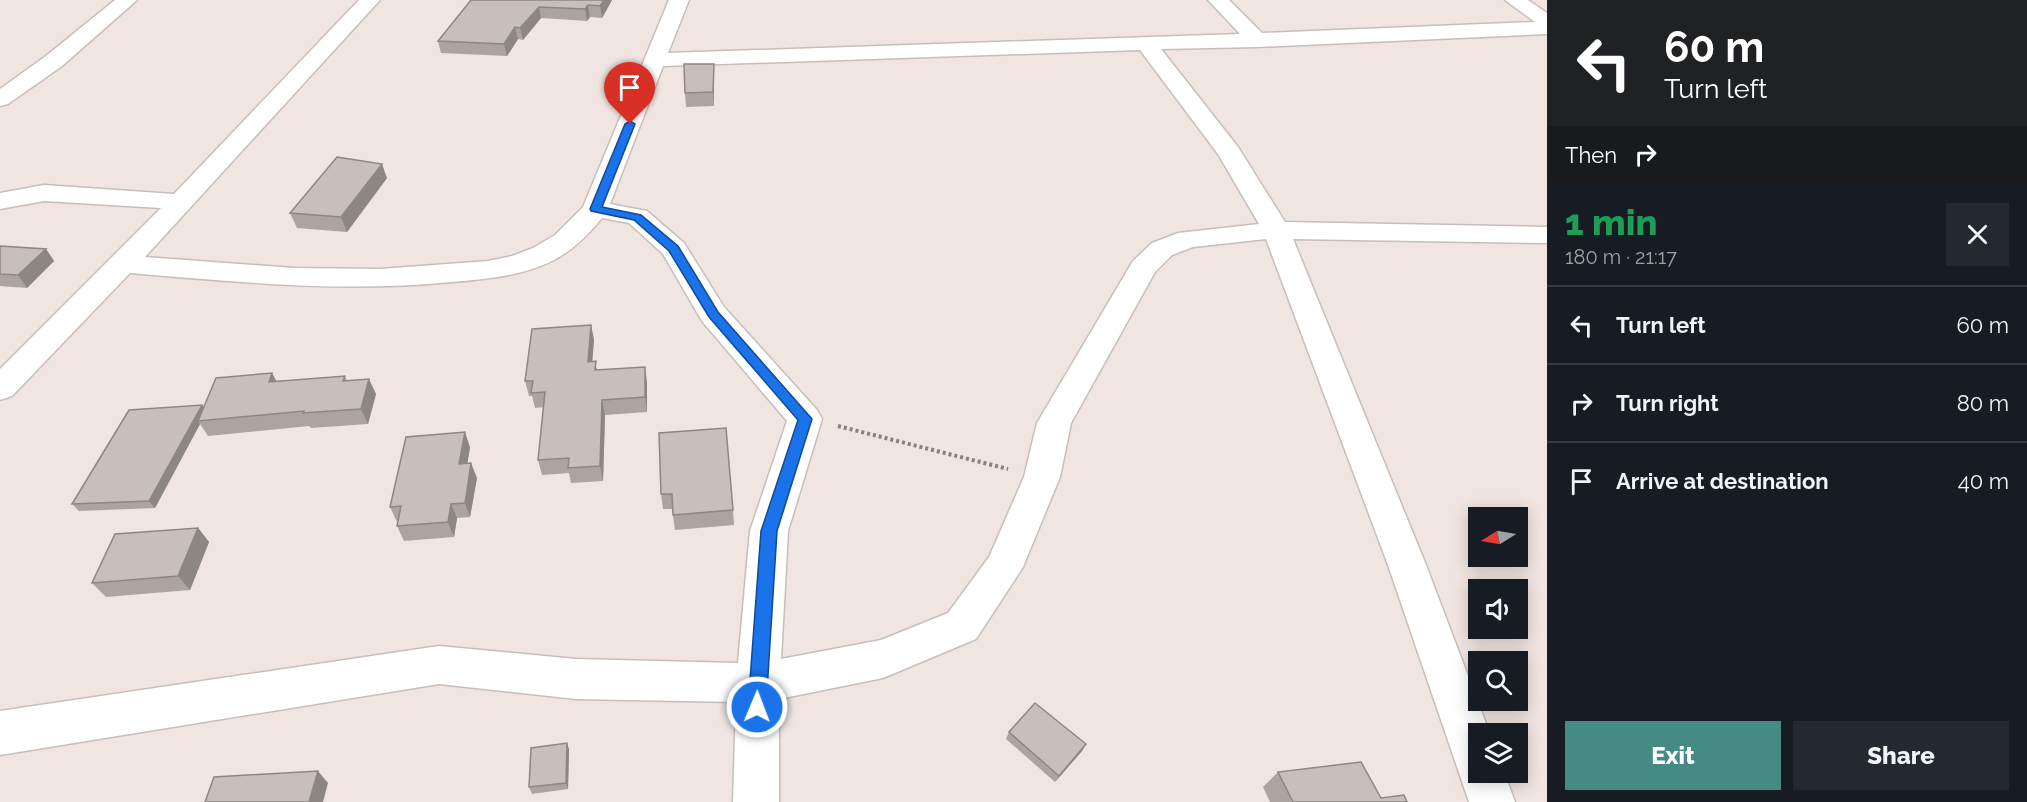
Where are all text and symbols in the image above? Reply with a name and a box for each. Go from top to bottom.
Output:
text: 60 m [1664,23,1764,72]
icon: left [1565,24,1643,102]
pin [604,62,655,124]
icon: arrive [613,71,646,104]
text: Turn left [1664,73,1767,104]
icon: right [1629,138,1662,171]
text: Then [1565,142,1617,168]
text: 1 min [1565,201,1657,243]
button: close [1946,203,2009,266]
text: 180 m · 21:17 [1565,245,1677,269]
icon: left [1565,309,1598,342]
text: Turn left [1616,312,1706,338]
text: 60 m [1956,312,2009,338]
icon: right [1565,387,1598,420]
text: Turn right [1616,390,1719,416]
text: 80 m [1957,390,2009,416]
icon: arrive [1565,465,1598,498]
text: Arrive at destination [1616,468,1829,494]
text: 40 m [1958,468,2009,494]
north arrow [1468,507,1528,567]
map controls [1468,507,1528,783]
button: sound [1468,579,1528,639]
button: search [1468,651,1528,711]
position arrow [725,675,789,739]
button: Exit [1565,721,1781,790]
button: Share [1793,721,2009,790]
button: layers [1468,723,1528,783]

